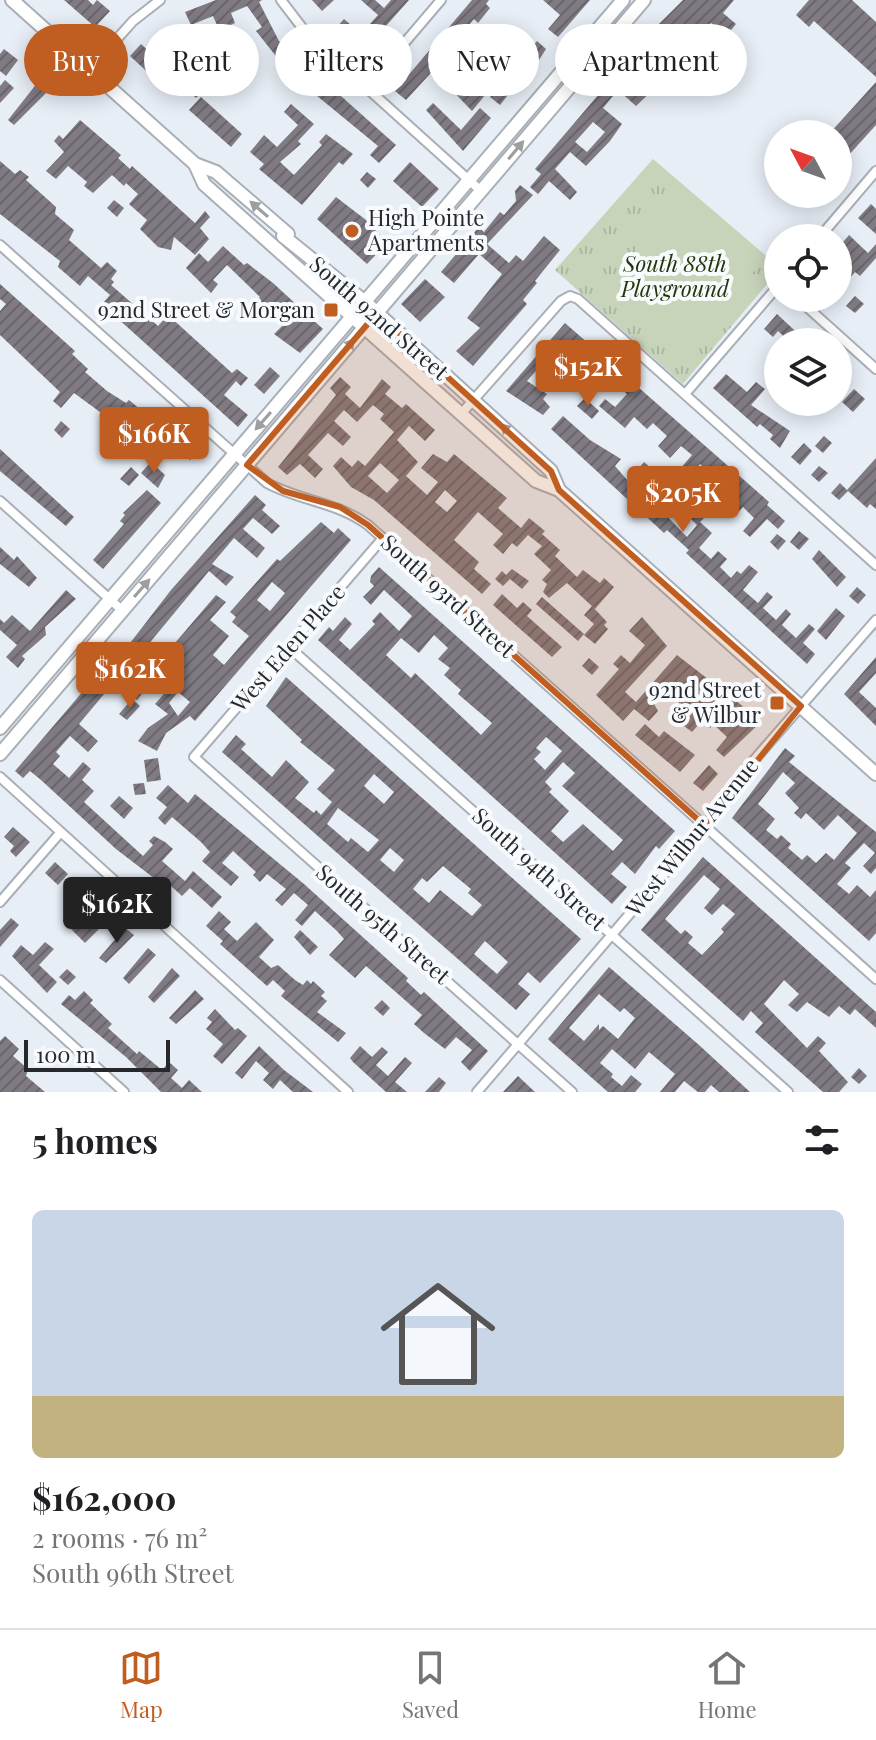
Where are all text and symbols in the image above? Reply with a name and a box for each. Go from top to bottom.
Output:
chip: Buy [24,24,128,96]
chip: Rent [144,24,259,96]
chip: Filters [275,24,412,96]
chip: New [428,24,539,96]
chip: Apartment [555,24,747,96]
north arrow [764,120,852,208]
map controls [764,120,852,416]
one-way arrow [507,141,524,161]
one-way arrow [249,201,269,218]
place label: High Pointe Apartments [367,202,485,257]
marker: High Pointe Apartments [343,222,361,240]
button: locate [764,224,852,312]
street label: South 92nd Street [304,248,456,387]
park label: South 88th Playground [620,248,730,303]
place label: 92nd Street & Morgan [98,294,315,324]
marker: 92nd Street & Morgan [322,301,340,319]
button: layers [764,328,852,416]
one-way arrow [338,338,355,358]
pin: $152K [532,340,644,408]
text: $152K [554,348,622,383]
pin: $166K [98,407,210,475]
one-way arrow [255,411,272,431]
text: $166K [118,415,190,450]
one-way arrow [499,423,518,441]
pin: $205K [627,466,739,534]
text: $205K [645,474,721,509]
street label: South 93rd Street [375,527,523,664]
street label: West Eden Place [223,577,351,718]
one-way arrow [133,579,150,599]
pin: $162K [74,642,186,710]
text: $162K [94,650,166,685]
place label: 92nd Street & Wilbur [649,674,762,729]
marker: 92nd Street & Wilbur [768,694,786,712]
street label: West Wilbur Avenue [617,751,764,923]
street label: South 94th Street [466,800,614,937]
street label: South 95th Street [310,857,458,991]
pin: $162K [61,877,173,945]
text: $162K [81,885,153,920]
scale bar [24,1036,170,1072]
text: 100 m [36,1039,96,1069]
text: 5 homes [32,1117,158,1163]
icon: filters [800,1118,844,1162]
icon: home [366,1262,510,1406]
text: $162,000 [32,1474,176,1520]
text: 2 rooms · 76 m² [32,1520,207,1555]
text: South 96th Street [32,1555,234,1590]
tab: Map [119,1646,163,1724]
tab: Saved [402,1646,459,1724]
tab: Home [698,1646,757,1724]

